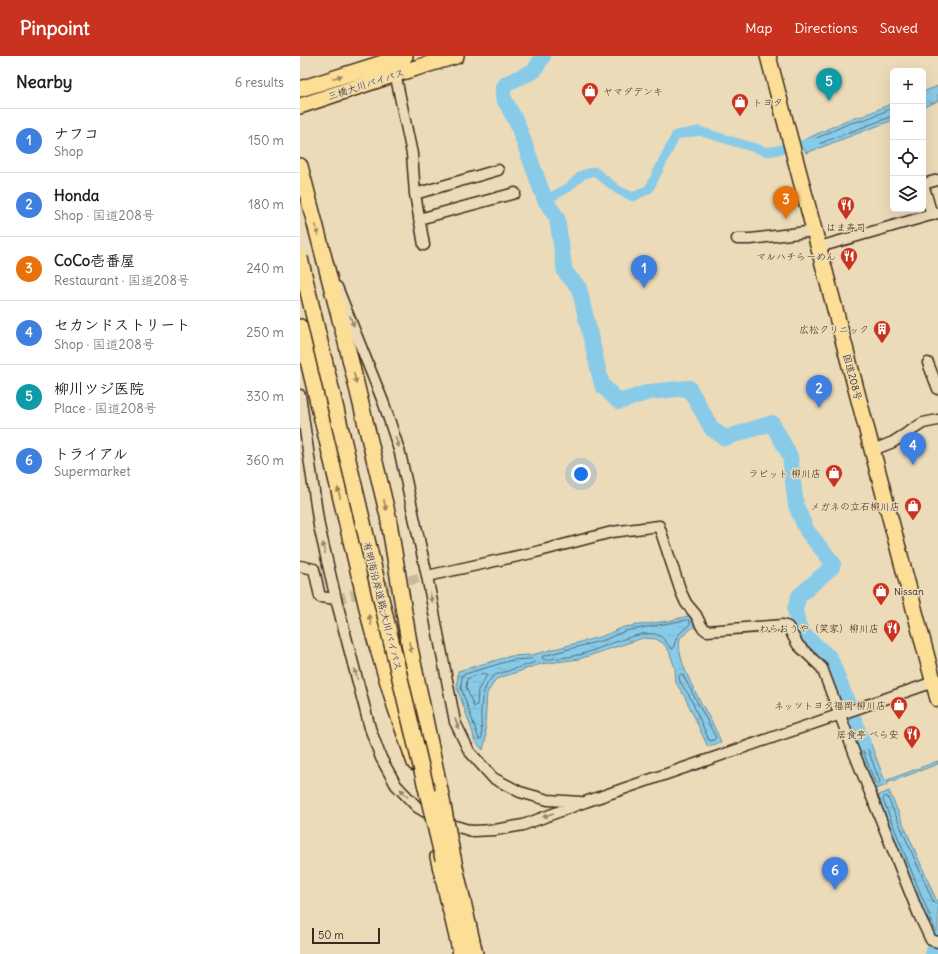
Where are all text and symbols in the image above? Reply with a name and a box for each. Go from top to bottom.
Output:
text: Pinpoint [20,16,90,40]
text: Map [745,19,772,37]
text: Directions [794,19,858,37]
text: Saved [880,19,918,37]
street label: 三橋大川バイパス [326,66,406,103]
pin: 5 [816,68,842,101]
map controls [890,68,926,212]
button: + [890,68,926,104]
text: Nearby [16,71,72,93]
text: 6 results [235,74,284,91]
one-way arrow [331,74,343,80]
shop icon: ヤマダデンキ [580,81,600,106]
place label: ヤマダデンキ [603,85,663,98]
shop icon: トヨタ [730,92,750,117]
place label: トヨタ [753,96,783,109]
button: − [890,104,926,140]
text: ナフコ [54,124,99,143]
text: 1 [26,132,32,149]
text: 150 m [248,132,284,149]
button: locate [890,140,926,176]
text: Shop [54,143,83,160]
button: layers [890,176,926,212]
text: Honda [54,186,99,205]
pin: 3 [773,186,799,219]
restaurant icon: はま寿司 [836,195,856,220]
text: 2 [25,196,33,213]
text: 180 m [248,196,284,213]
text: Shop · 国道208号 [54,207,155,224]
place label: はま寿司 [826,221,866,234]
one-way arrow [314,225,320,237]
restaurant icon: マルハチらーめん [839,246,859,271]
place label: マルハチらーめん [756,250,836,263]
text: CoCo壱番屋 [54,251,135,270]
pin: 1 [631,255,657,288]
text: 3 [25,260,33,277]
text: 240 m [247,260,284,277]
text: Restaurant · 国道208号 [54,272,190,289]
text: セカンドストリート [54,315,190,334]
one-way arrow [349,315,355,327]
building icon: 広松クリニック [872,319,892,344]
place label: 広松クリニック [799,323,869,336]
text: 4 [25,324,33,341]
text: 250 m [246,324,284,341]
text: Shop · 国道208号 [54,336,155,353]
street label: 国道208号 [840,352,865,402]
one-way arrow [352,372,358,385]
pin: 2 [806,375,832,408]
text: 柳川ツジ医院 [54,379,144,398]
text: 5 [25,388,33,405]
text: 330 m [246,388,284,405]
text: Place · 国道208号 [54,400,157,417]
pin: 4 [900,432,926,465]
one-way arrow [394,437,400,449]
text: トライアル [54,444,128,463]
text: 6 [25,452,33,469]
text: 360 m [246,452,284,469]
text: Supermarket [54,463,131,480]
shop icon: ラビット 柳川店 [824,463,844,488]
your location [571,464,591,484]
place label: ラビット 柳川店 [749,467,821,480]
one-way arrow [336,487,342,500]
shop icon: メガネの立石柳川店 [903,496,923,521]
one-way arrow [383,499,389,511]
place label: メガネの立石柳川店 [810,500,900,513]
street label: 有明海沿岸道路;大川バイパス [360,540,405,672]
one-way arrow [320,541,326,554]
shop icon: Nissan [871,581,891,606]
place label: Nissan [894,585,924,598]
one-way arrow [428,590,434,603]
one-way arrow [366,614,372,626]
restaurant icon: わらおうや（笑家）柳川店 [882,618,902,643]
place label: わらおうや（笑家）柳川店 [759,622,879,635]
one-way arrow [407,641,413,653]
one-way arrow [353,667,359,679]
shop icon: ネッツトヨタ福岡 柳川店 [889,695,909,720]
place label: ネッツトヨタ福岡 柳川店 [774,699,886,712]
one-way arrow [454,718,460,730]
restaurant icon: 居食亭 べら安 [902,724,922,749]
place label: 居食亭 べら安 [837,728,899,741]
one-way arrow [399,788,408,798]
one-way arrow [542,813,554,819]
pin: 6 [822,857,848,890]
scale bar [312,926,380,945]
text: 50 m [318,928,344,942]

